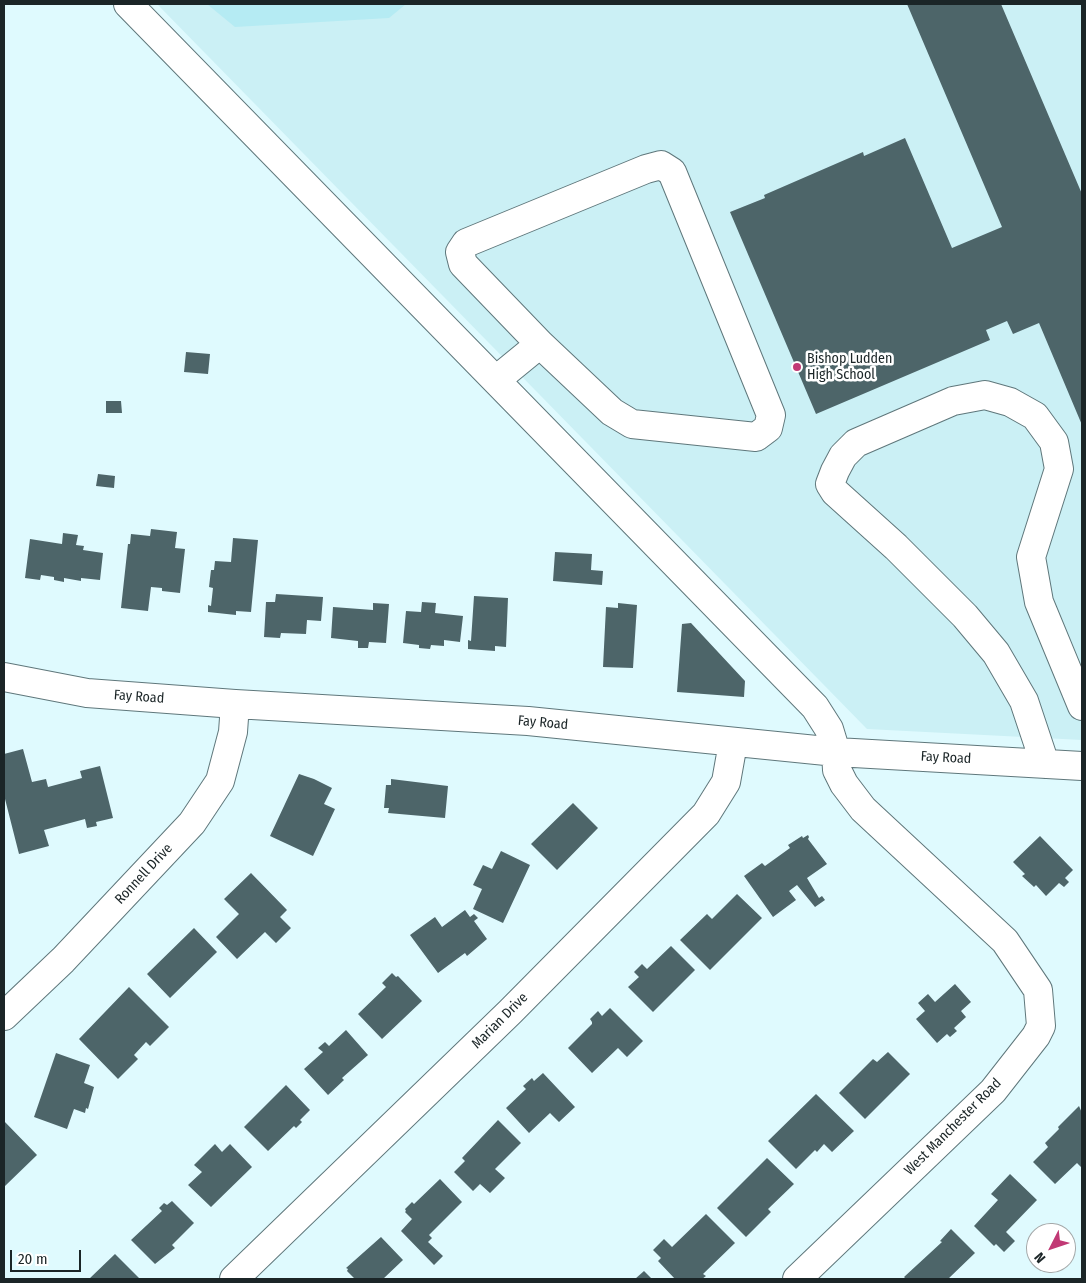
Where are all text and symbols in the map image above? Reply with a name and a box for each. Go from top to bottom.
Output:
place label: Bishop Ludden High School [807,351,892,384]
marker: Bishop Ludden High School [791,361,803,373]
street label: Fay Road [113,687,165,707]
street label: Fay Road [517,712,569,734]
street label: Fay Road [920,748,972,768]
street label: Ronnell Drive [112,840,176,908]
street label: Marian Drive [468,989,532,1053]
street label: West Manchester Road [901,1075,1005,1179]
north arrow [1026,1223,1076,1273]
scale bar [12,1240,84,1272]
text: N [1031,1249,1049,1266]
text: 20 m [18,1250,48,1268]

